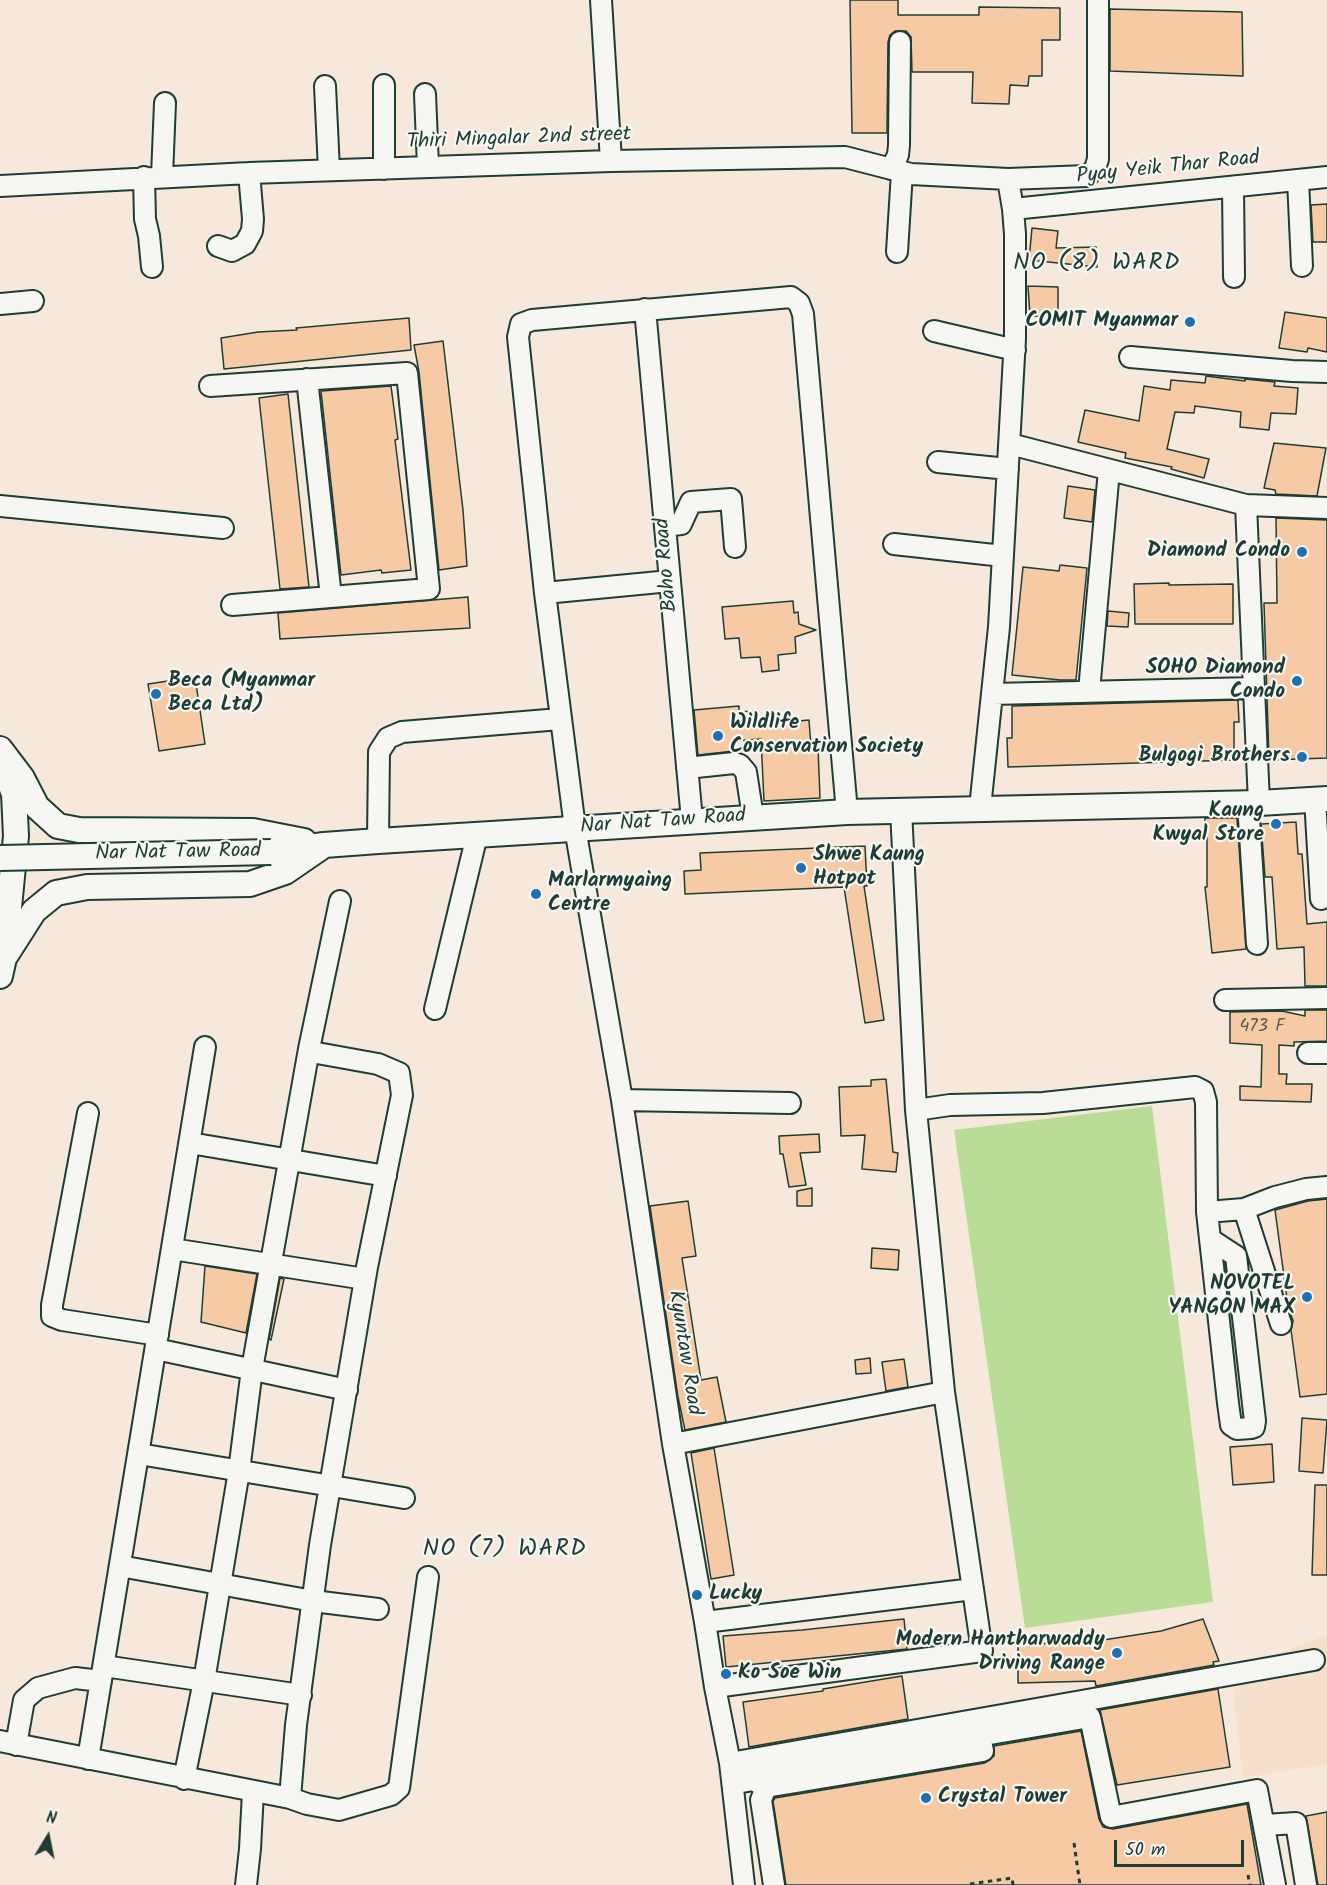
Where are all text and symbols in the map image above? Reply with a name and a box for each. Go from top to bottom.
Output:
street label: Thiri Mingalar 2nd street [407,123,631,157]
street label: Pyay Yeik Thar Road [1075,147,1261,191]
district label: NO (8) WARD [1013,251,1181,279]
place label: COMIT Myanmar [1026,309,1178,335]
marker: COMIT Myanmar [1183,315,1197,329]
street label: Baho Road [651,517,685,613]
place label: Diamond Condo [1147,539,1290,565]
marker: Diamond Condo [1295,545,1309,559]
place label: SOHO Diamond Condo [1146,656,1285,706]
place label: Beca (Myanmar Beca Ltd) [168,669,315,719]
marker: SOHO Diamond Condo [1290,674,1304,688]
marker: Beca (Myanmar Beca Ltd) [149,687,163,701]
place label: Wildlife Conservation Society [730,711,923,761]
marker: Wildlife Conservation Society [711,729,725,743]
place label: Bulgogi Brothers [1139,744,1290,770]
marker: Bulgogi Brothers [1295,750,1309,764]
place label: Kaung Kwyal Store [1153,799,1264,849]
street label: Nar Nat Taw Road [579,805,747,841]
marker: Kaung Kwyal Store [1269,817,1283,831]
street label: Nar Nat Taw Road [95,840,261,868]
place label: Shwe Kaung Hotpot [813,843,925,893]
marker: Shwe Kaung Hotpot [794,861,808,875]
place label: Marlarmyaing Centre [548,869,672,919]
marker: Marlarmyaing Centre [529,887,543,901]
house number: 473 F [1239,1017,1285,1039]
place label: NOVOTEL YANGON MAX [1168,1272,1295,1322]
street label: Kyuntaw Road [661,1289,705,1417]
marker: NOVOTEL YANGON MAX [1300,1290,1314,1304]
district label: NO (7) WARD [423,1537,587,1565]
place label: Lucky [709,1582,762,1608]
marker: Lucky [690,1588,704,1602]
place label: Modern Hantharwaddy Driving Range [896,1628,1105,1678]
marker: Modern Hantharwaddy Driving Range [1110,1646,1124,1660]
place label: Ko Soe Win [738,1661,841,1687]
marker: Ko Soe Win [719,1667,733,1681]
place label: Crystal Tower [938,1785,1067,1811]
marker: Crystal Tower [919,1791,933,1805]
text: N [44,1806,58,1832]
north arrow [18,1807,78,1867]
scale bar [1117,1828,1248,1866]
text: 50 m [1125,1836,1165,1865]

